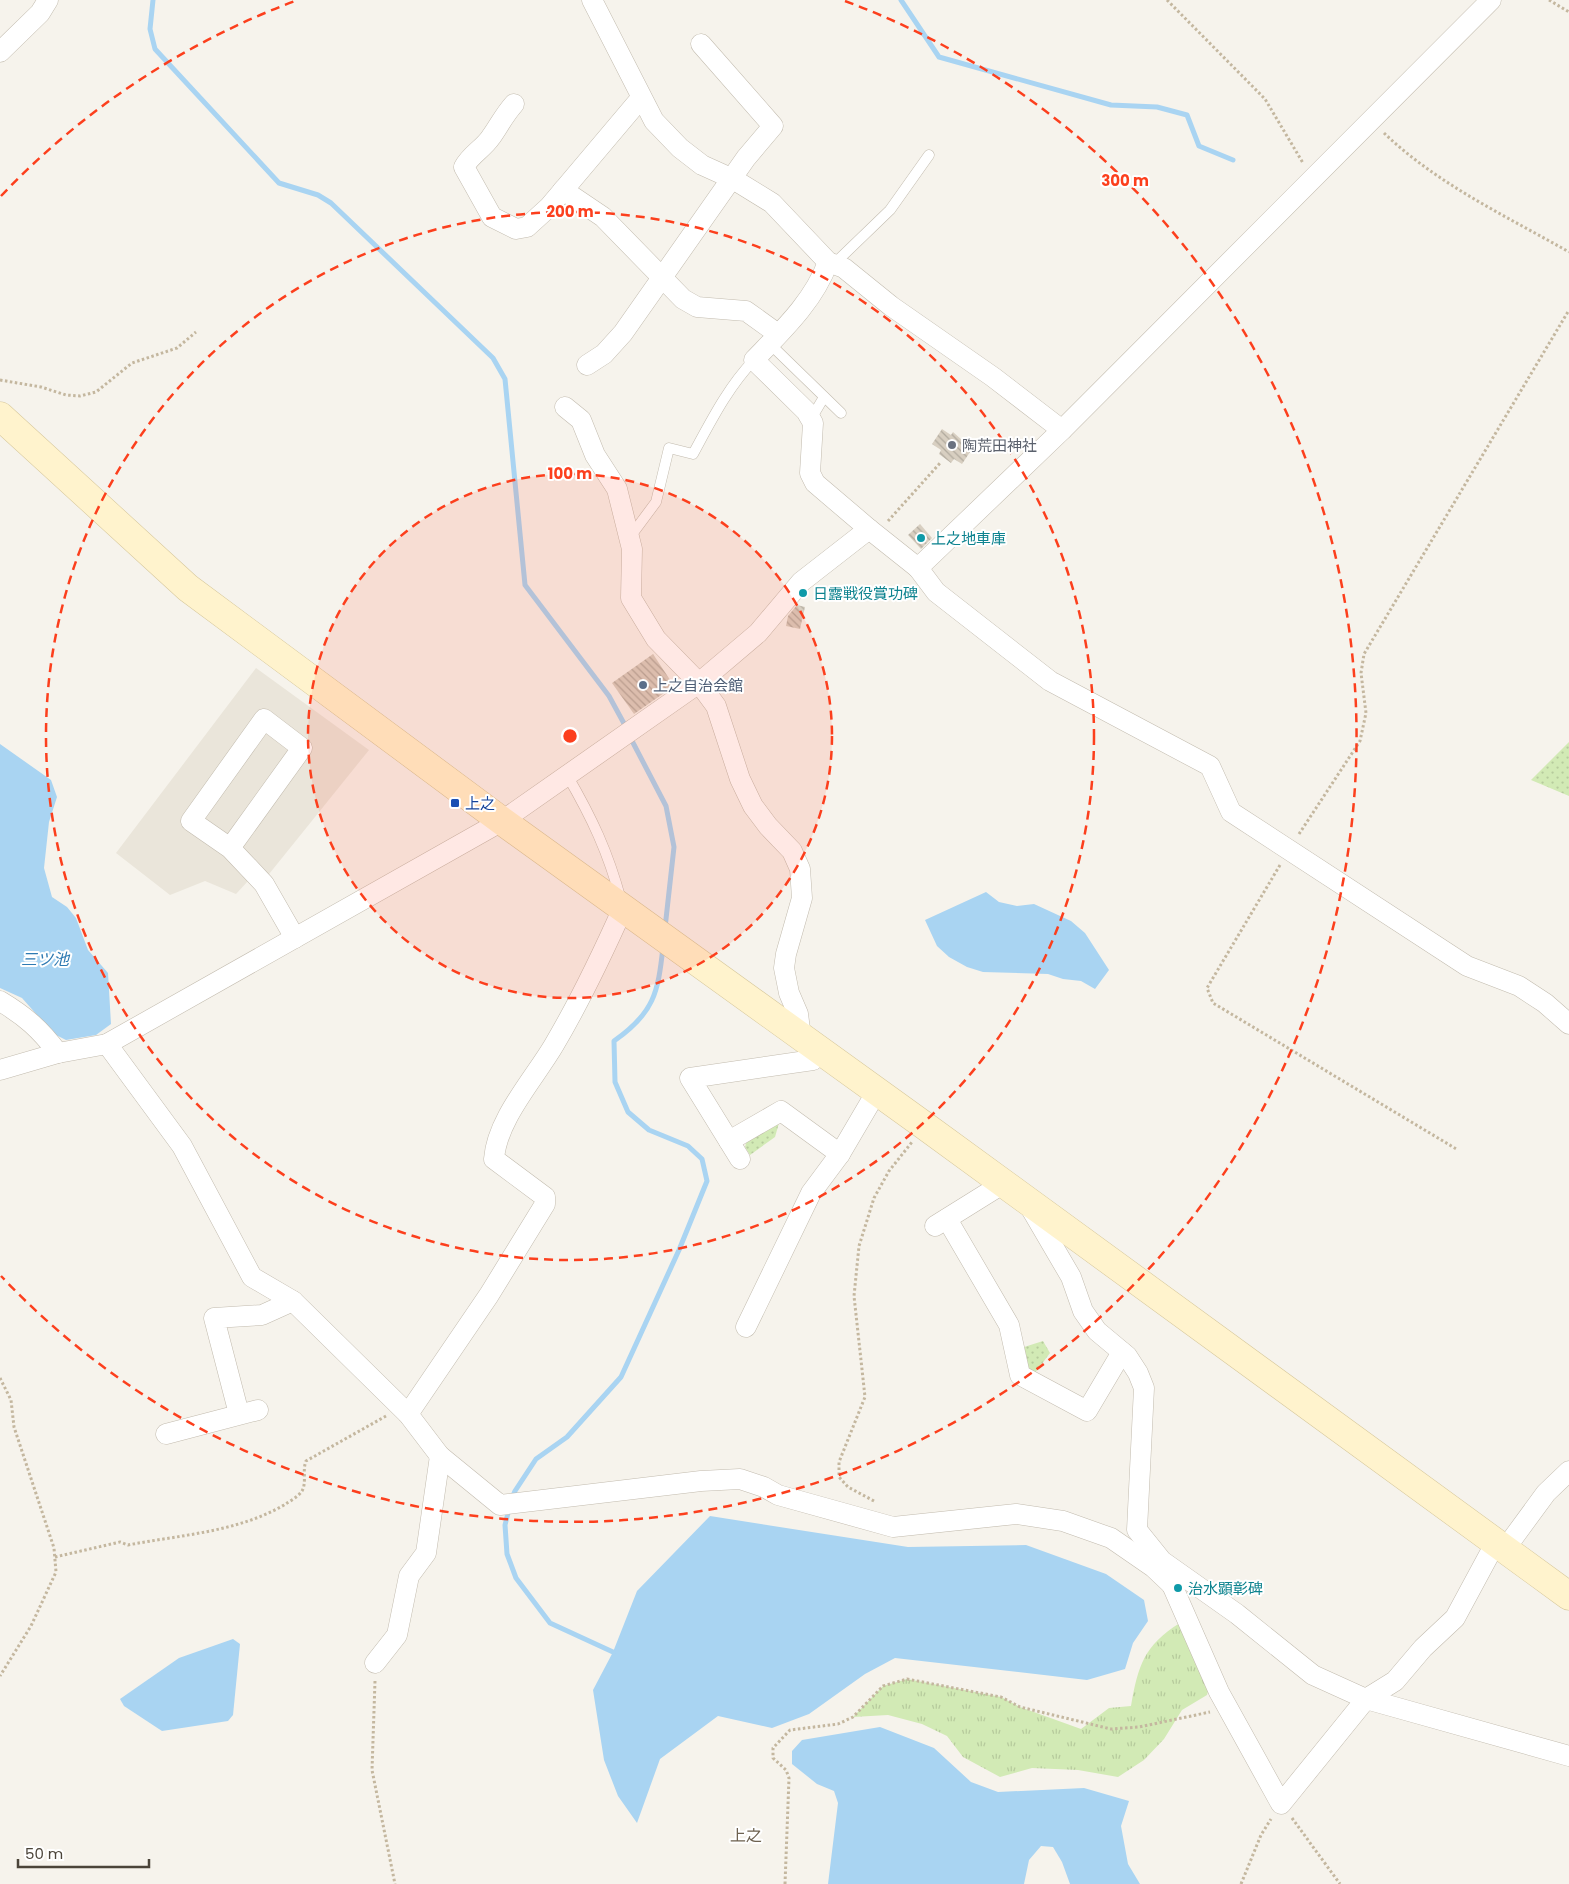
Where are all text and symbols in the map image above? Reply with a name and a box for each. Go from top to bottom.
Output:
text: 300 m [1101,170,1149,191]
text: 200 m [546,201,594,222]
place label: 陶荒田神社 [962,435,1037,456]
marker: 陶荒田神社 [946,439,958,451]
text: 100 m [548,463,592,484]
place label: 上之地車庫 [931,528,1006,549]
marker: 上之地車庫 [915,532,927,544]
place label: 日露戦役賞功碑 [813,583,918,604]
marker: 日露戦役賞功碑 [797,587,809,599]
place label: 上之自治会館 [653,675,743,696]
marker: 上之自治会館 [637,679,649,691]
centre of rings [561,727,579,745]
place label: 上之 [465,793,495,814]
marker: 上之 [449,797,461,809]
water label: 三ツ池 [21,948,71,971]
place label: 治水顕彰碑 [1188,1578,1263,1599]
marker: 治水顕彰碑 [1172,1582,1184,1594]
district label: 上之 [730,1824,762,1847]
scale bar [18,1836,149,1868]
text: 50 m [25,1843,63,1864]

